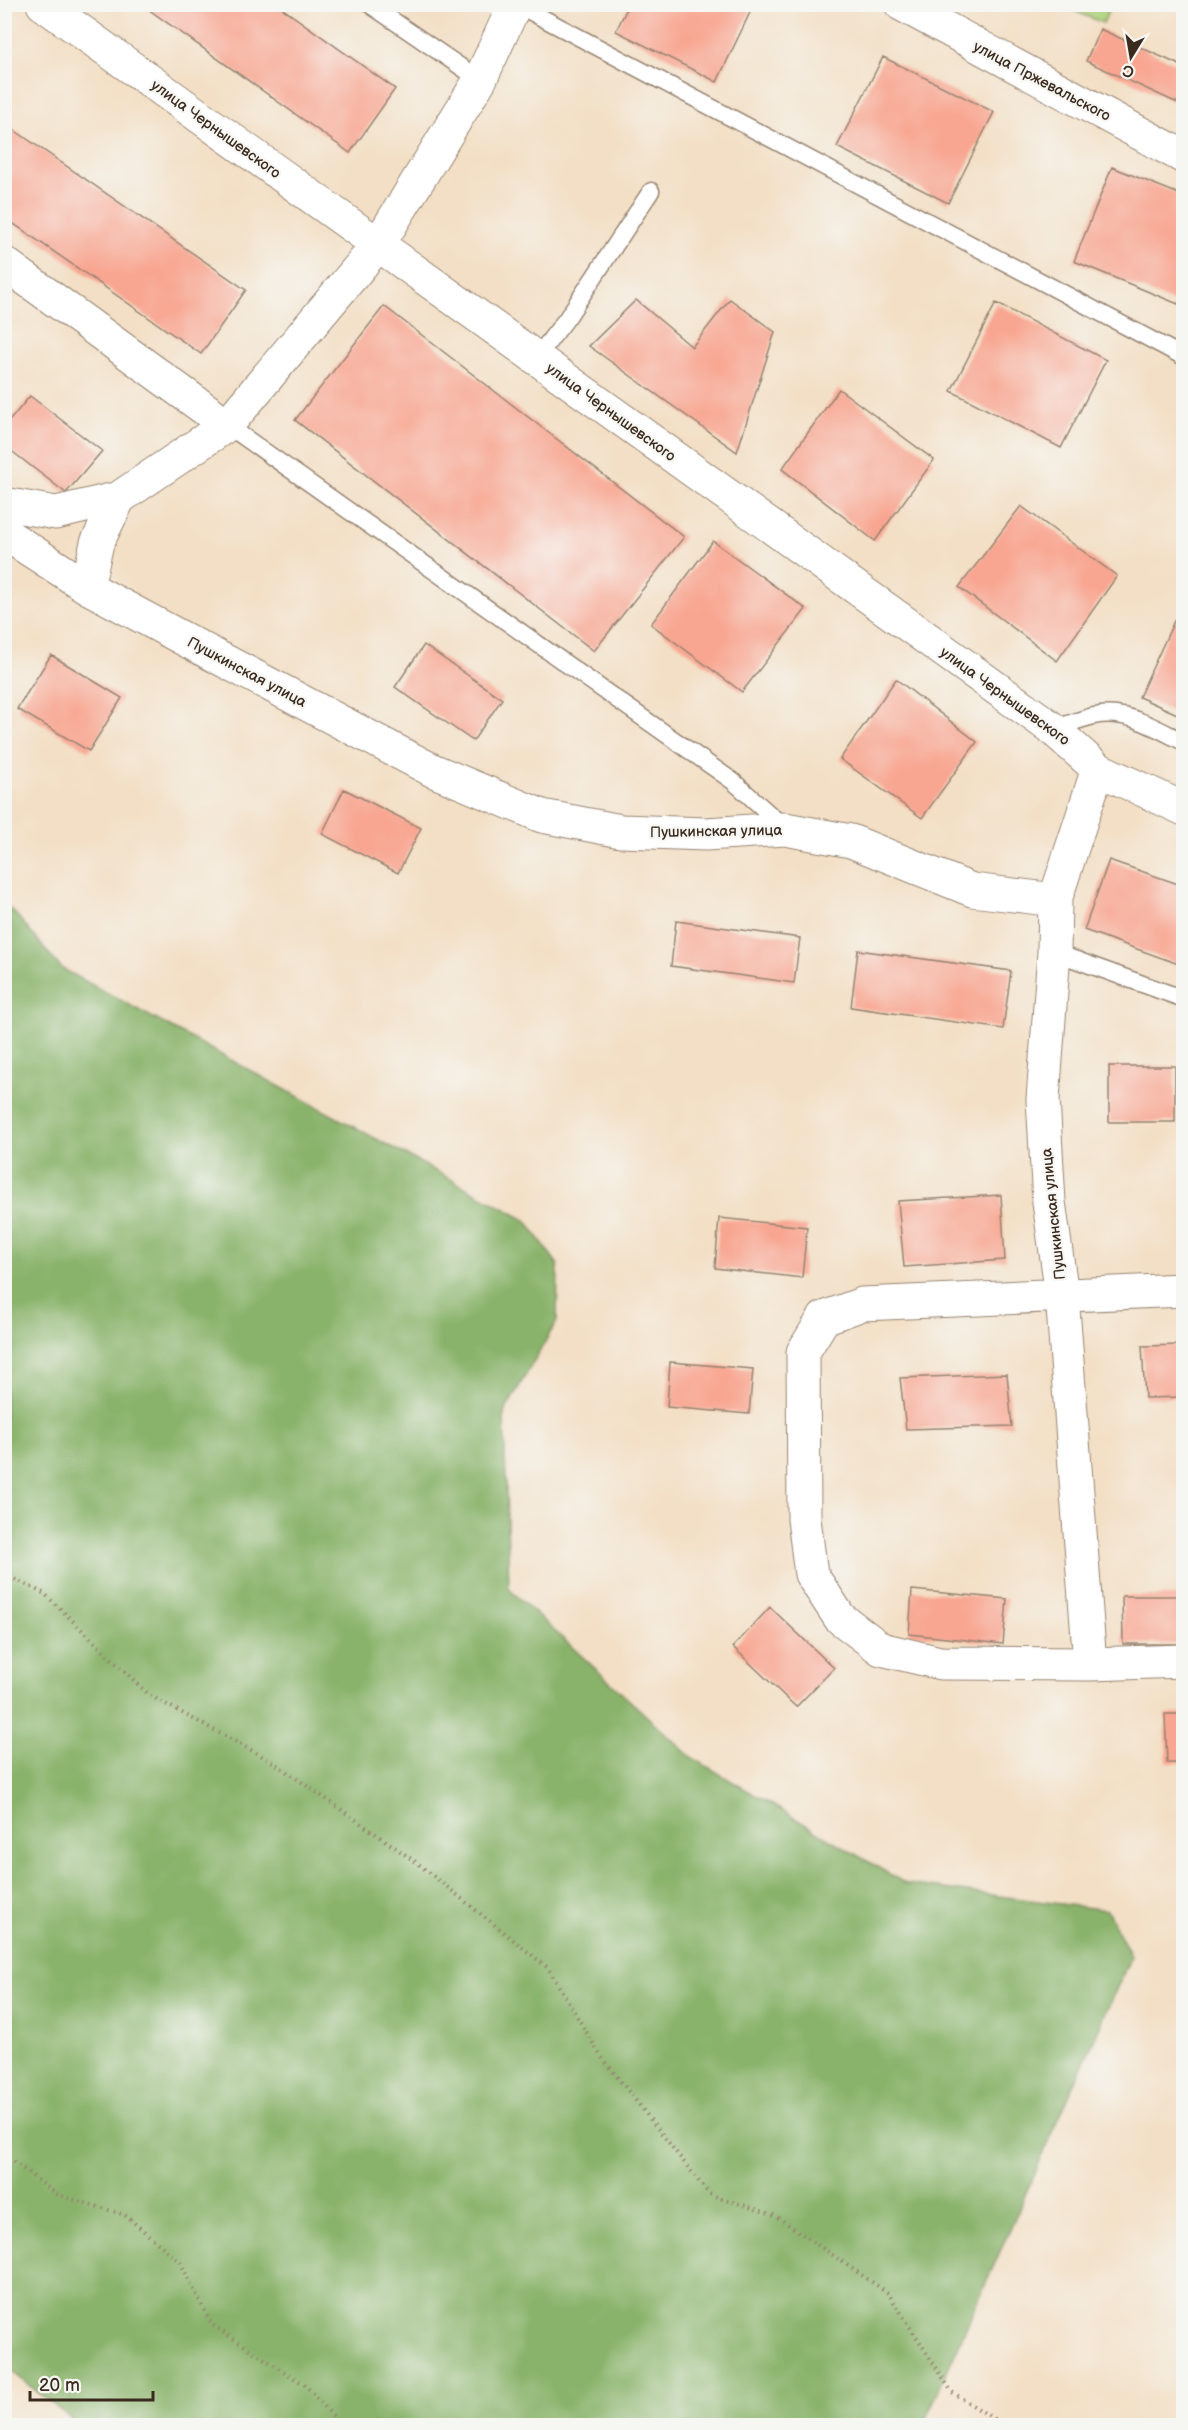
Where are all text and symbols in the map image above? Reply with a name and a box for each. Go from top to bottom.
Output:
north arrow [1101,27,1161,87]
street label: улица Пржевальского [970,37,1114,126]
text: С [1121,60,1136,81]
street label: улица Чернышевского [147,76,284,183]
street label: улица Чернышевского [542,359,679,466]
street label: Пушкинская улица [184,633,310,712]
street label: улица Чернышевского [936,643,1073,750]
street label: Пушкинская улица [650,821,782,842]
street label: Пушкинская улица [1037,1147,1070,1281]
scale bar [30,2364,153,2402]
text: 20 m [39,2375,80,2396]

